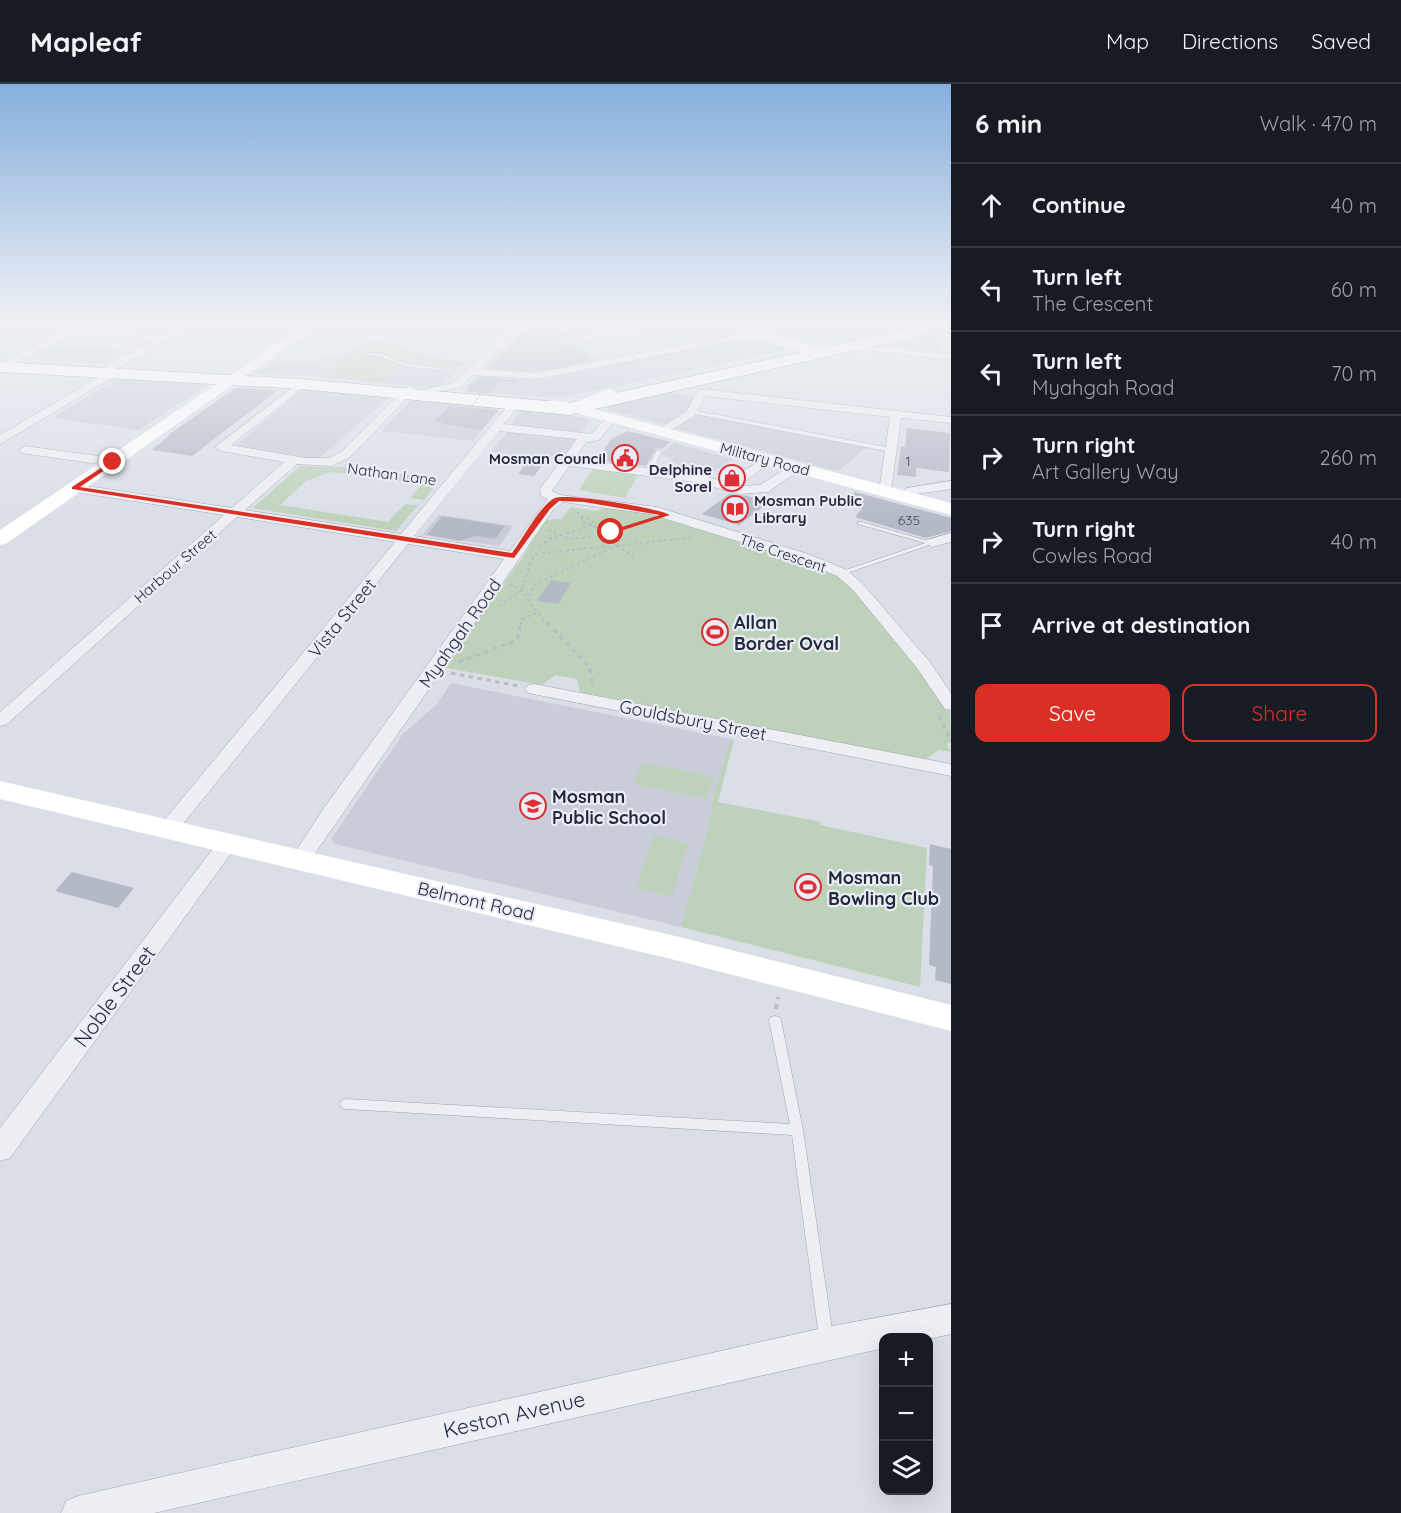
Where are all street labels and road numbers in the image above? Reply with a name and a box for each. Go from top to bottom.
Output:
street label: Military Road [718,438,812,480]
street label: Nathan Lane [346,458,438,490]
street label: Harbour Street [130,525,220,607]
street label: The Crescent [737,529,829,577]
street label: Vista Street [303,574,381,662]
street label: Myahgah Road [414,574,506,692]
street label: Gouldsbury Street [617,694,769,746]
street label: Belmont Road [415,876,537,926]
street label: Noble Street [67,940,161,1052]
street label: Keston Avenue [441,1385,587,1443]

